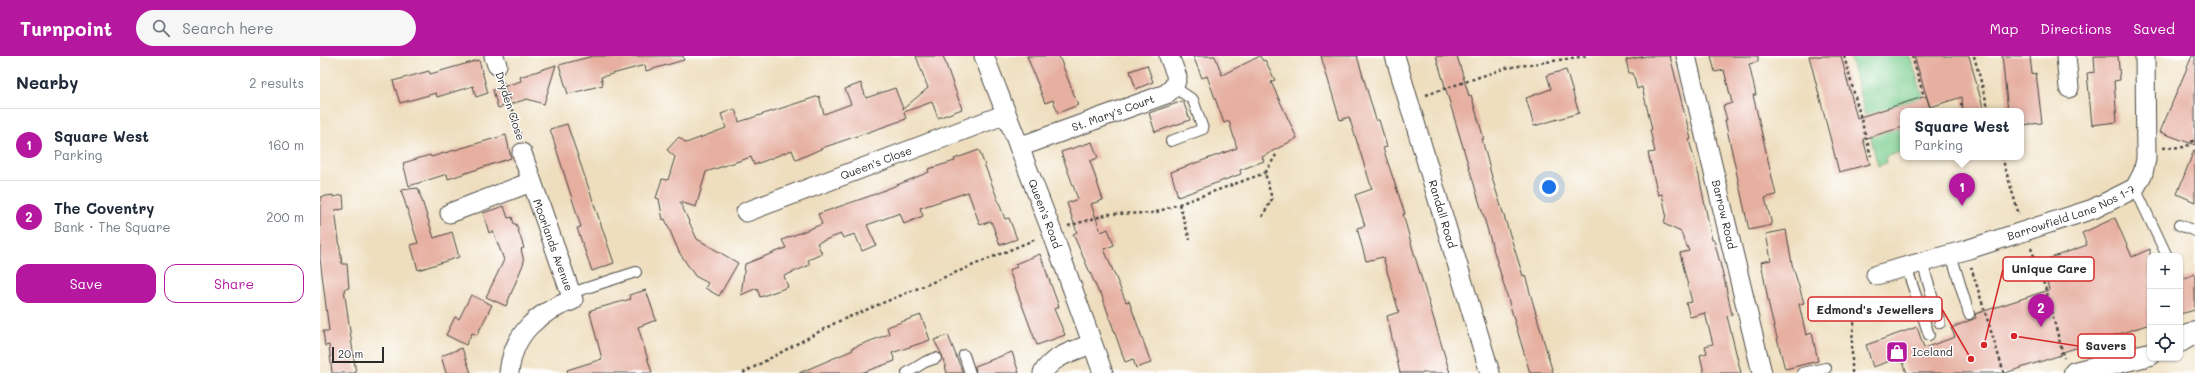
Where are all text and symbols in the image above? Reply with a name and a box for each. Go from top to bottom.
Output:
search box [136,10,416,46]
text: Turnpoint [20,16,112,41]
icon: search [150,17,172,39]
text: Search here [182,18,273,38]
text: Map [1990,19,2018,38]
text: Directions [2040,19,2111,38]
text: Saved [2133,19,2175,38]
street label: Dryden Close [492,70,529,142]
text: Nearby [16,71,78,93]
text: 2 results [249,74,304,91]
street label: St. Mary's Court [1069,91,1156,134]
popup [1900,108,2024,160]
text: Square West [1915,116,2009,136]
text: Square West [54,126,149,146]
text: 1 [26,136,32,153]
text: 160 m [268,136,304,153]
text: Parking [1915,136,1963,153]
street label: Queen's Close [838,142,914,183]
text: Parking [54,146,102,163]
pin: 1 [1949,173,1975,206]
street label: Queen's Road [1025,177,1065,250]
your location [1539,177,1559,197]
street label: Randall Road [1426,178,1460,250]
street label: Barrow Road [1709,178,1740,251]
street label: Barrowfield Lane Nos 1-7 [2005,181,2137,243]
street label: Moorlands Avenue [530,197,577,293]
text: The Coventry [54,198,154,218]
text: 2 [25,208,33,225]
text: 200 m [266,208,304,225]
text: Bank · The Square [54,218,170,235]
map controls [2147,253,2183,361]
button: + [2147,253,2183,289]
callout: Unique Care [2003,257,2094,281]
text: Unique Care [2011,260,2087,276]
button: Save [16,264,156,303]
button: Share [164,264,304,303]
button: − [2147,289,2183,325]
pin: 2 [2028,294,2054,327]
callout: Edmond's Jewellers [1808,297,1942,321]
text: Edmond's Jewellers [1816,301,1934,317]
button: locate [2147,325,2183,361]
callout: Savers [2078,334,2135,358]
text: Savers [2086,337,2126,353]
shop icon: Iceland [1884,339,1910,365]
place label: Iceland [1912,344,1953,359]
scale bar [332,345,384,364]
text: 20 m [338,346,363,361]

